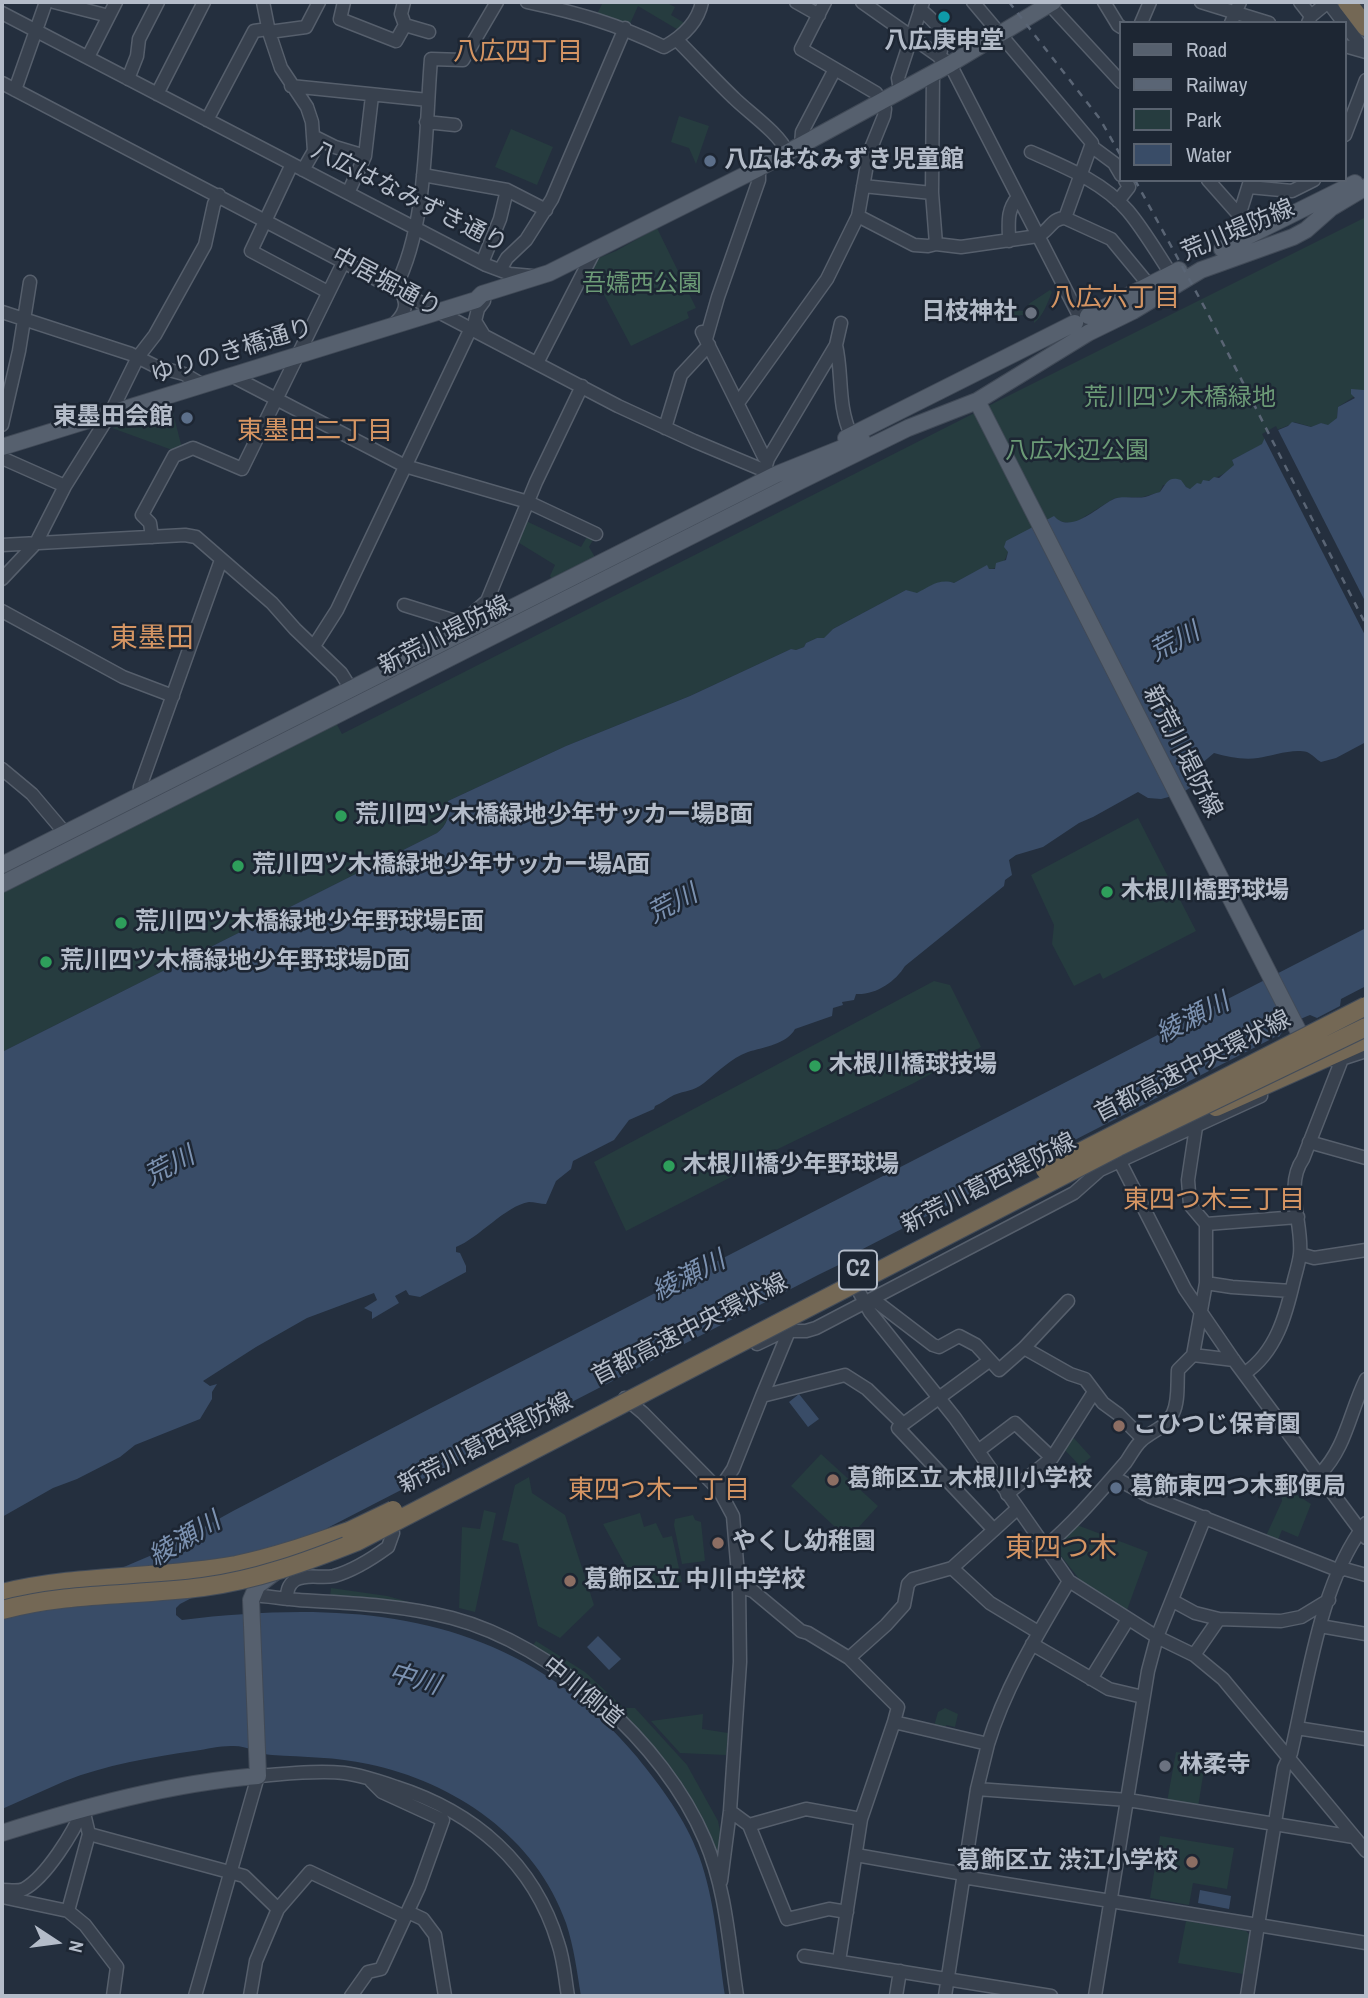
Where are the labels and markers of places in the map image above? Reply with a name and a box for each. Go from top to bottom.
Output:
marker: 八広庚申堂 [936,9,952,25]
place label: 八広庚申堂 [884,28,1004,56]
place label: 八広はなみずき児童館 [724,147,964,175]
marker: 八広はなみずき児童館 [702,153,718,169]
place label: 日枝神社 [921,299,1017,327]
marker: 日枝神社 [1023,305,1039,321]
place label: 東墨田会館 [53,404,173,432]
marker: 東墨田会館 [179,410,195,426]
place label: 荒川四ツ木橋緑地少年サッカー場B面 [355,802,753,830]
marker: 荒川四ツ木橋緑地少年サッカー場B面 [333,808,349,824]
place label: 荒川四ツ木橋緑地少年サッカー場A面 [252,852,650,880]
marker: 荒川四ツ木橋緑地少年サッカー場A面 [230,858,246,874]
place label: 木根川橋野球場 [1121,878,1289,906]
marker: 木根川橋野球場 [1099,884,1115,900]
place label: 荒川四ツ木橋緑地少年野球場E面 [135,909,484,937]
marker: 荒川四ツ木橋緑地少年野球場E面 [113,915,129,931]
place label: 荒川四ツ木橋緑地少年野球場D面 [60,948,410,976]
marker: 荒川四ツ木橋緑地少年野球場D面 [38,954,54,970]
place label: 木根川橋球技場 [829,1052,997,1080]
marker: 木根川橋球技場 [807,1058,823,1074]
place label: 木根川橋少年野球場 [683,1152,899,1180]
marker: 木根川橋少年野球場 [661,1158,677,1174]
place label: こひつじ保育園 [1133,1412,1301,1440]
marker: こひつじ保育園 [1111,1418,1127,1434]
place label: 葛飾区立 木根川小学校 [847,1466,1092,1494]
marker: 葛飾区立 木根川小学校 [825,1472,841,1488]
place label: 葛飾東四つ木郵便局 [1130,1474,1346,1502]
marker: 葛飾東四つ木郵便局 [1108,1480,1124,1496]
place label: やくし幼稚園 [732,1529,876,1557]
marker: やくし幼稚園 [710,1535,726,1551]
place label: 葛飾区立 中川中学校 [584,1567,805,1595]
marker: 葛飾区立 中川中学校 [562,1573,578,1589]
place label: 林柔寺 [1179,1752,1251,1780]
marker: 林柔寺 [1157,1758,1173,1774]
place label: 葛飾区立 渋江小学校 [957,1848,1178,1876]
marker: 葛飾区立 渋江小学校 [1184,1854,1200,1870]

